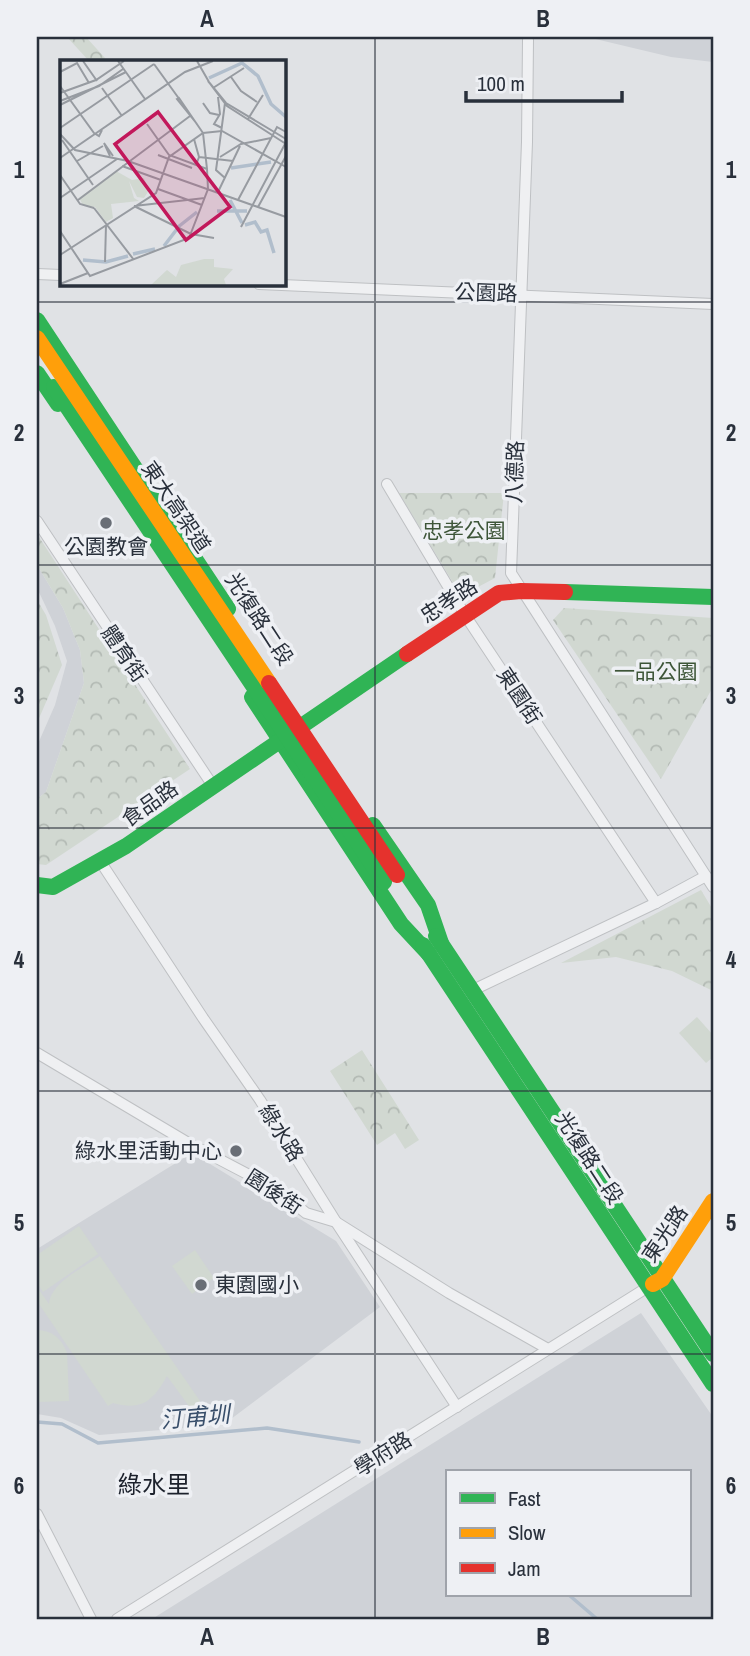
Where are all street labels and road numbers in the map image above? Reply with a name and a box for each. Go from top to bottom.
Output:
street label: 公園路 [454,277,518,308]
street label: 八德路 [499,440,530,504]
street label: 東大高架道 [135,455,218,558]
street label: 光復路二段 [219,567,300,671]
street label: 忠孝路 [414,571,483,630]
street label: 體育街 [95,619,154,688]
street label: 東園街 [490,661,549,730]
street label: 食品路 [116,774,184,834]
street label: 綠水路 [252,1098,310,1167]
street label: 光復路二段 [549,1106,630,1210]
street label: 園後街 [240,1162,309,1221]
street label: 東光路 [635,1199,694,1268]
street label: 學府路 [348,1425,417,1483]

